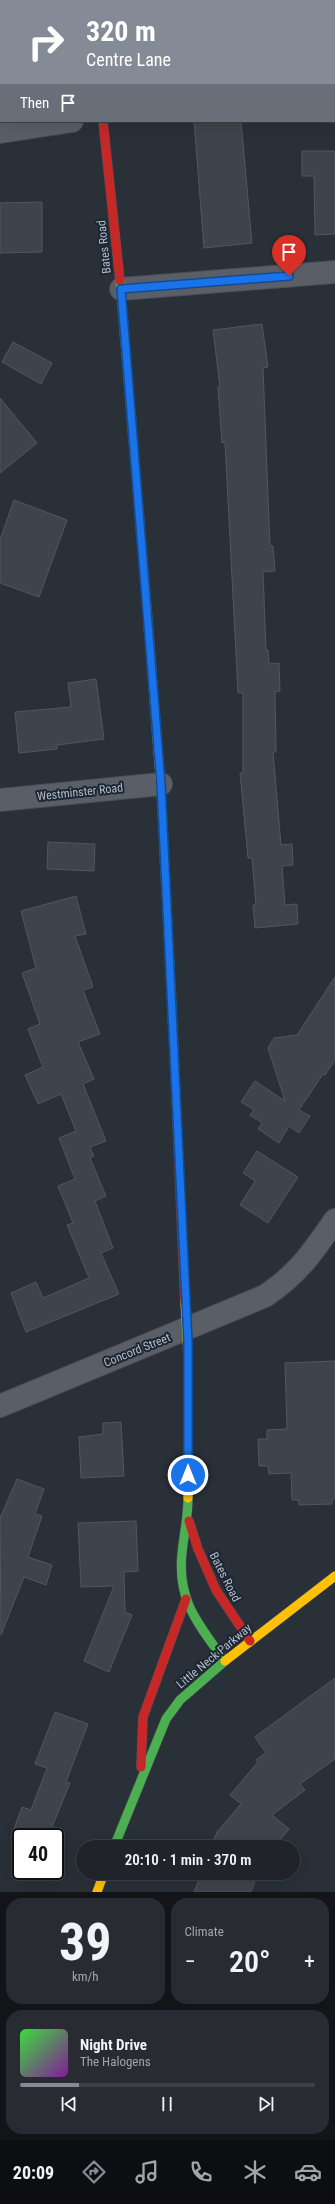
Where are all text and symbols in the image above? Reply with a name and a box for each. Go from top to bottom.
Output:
text: 320 m [86,15,156,48]
icon: right [20,16,72,68]
text: Centre Lane [86,49,171,70]
icon: arrive [57,92,79,114]
text: Then [20,94,49,112]
street label: Bates Road [94,219,114,274]
pin [272,235,306,276]
icon: arrive [278,241,300,263]
street label: Westminster Road [36,781,124,803]
street label: Concord Street [102,1330,173,1370]
position arrow [167,1454,209,1496]
street label: Bates Road [207,1550,243,1604]
street label: Little Neck Parkway [174,1621,254,1691]
speed limit sign: 40 [12,1828,64,1880]
text: 20:10 · 1 min · 370 m [125,1851,251,1869]
text: 39 [59,1912,112,1973]
text: Climate [185,1924,224,1939]
text: 20° [229,1944,271,1979]
text: − [185,1949,196,1974]
text: + [304,1949,315,1974]
text: km/h [72,1969,99,1984]
text: Night Drive [80,2036,147,2054]
text: The Halogens [80,2054,151,2069]
icon: previous [58,2093,80,2115]
icon: pause [156,2093,178,2115]
icon: next [255,2093,277,2115]
icon: directions [80,2158,108,2186]
icon: music [133,2158,161,2186]
icon: phone [187,2158,215,2186]
icon: climate [241,2158,269,2186]
icon: car [294,2158,322,2186]
text: 20:09 [13,2162,54,2183]

